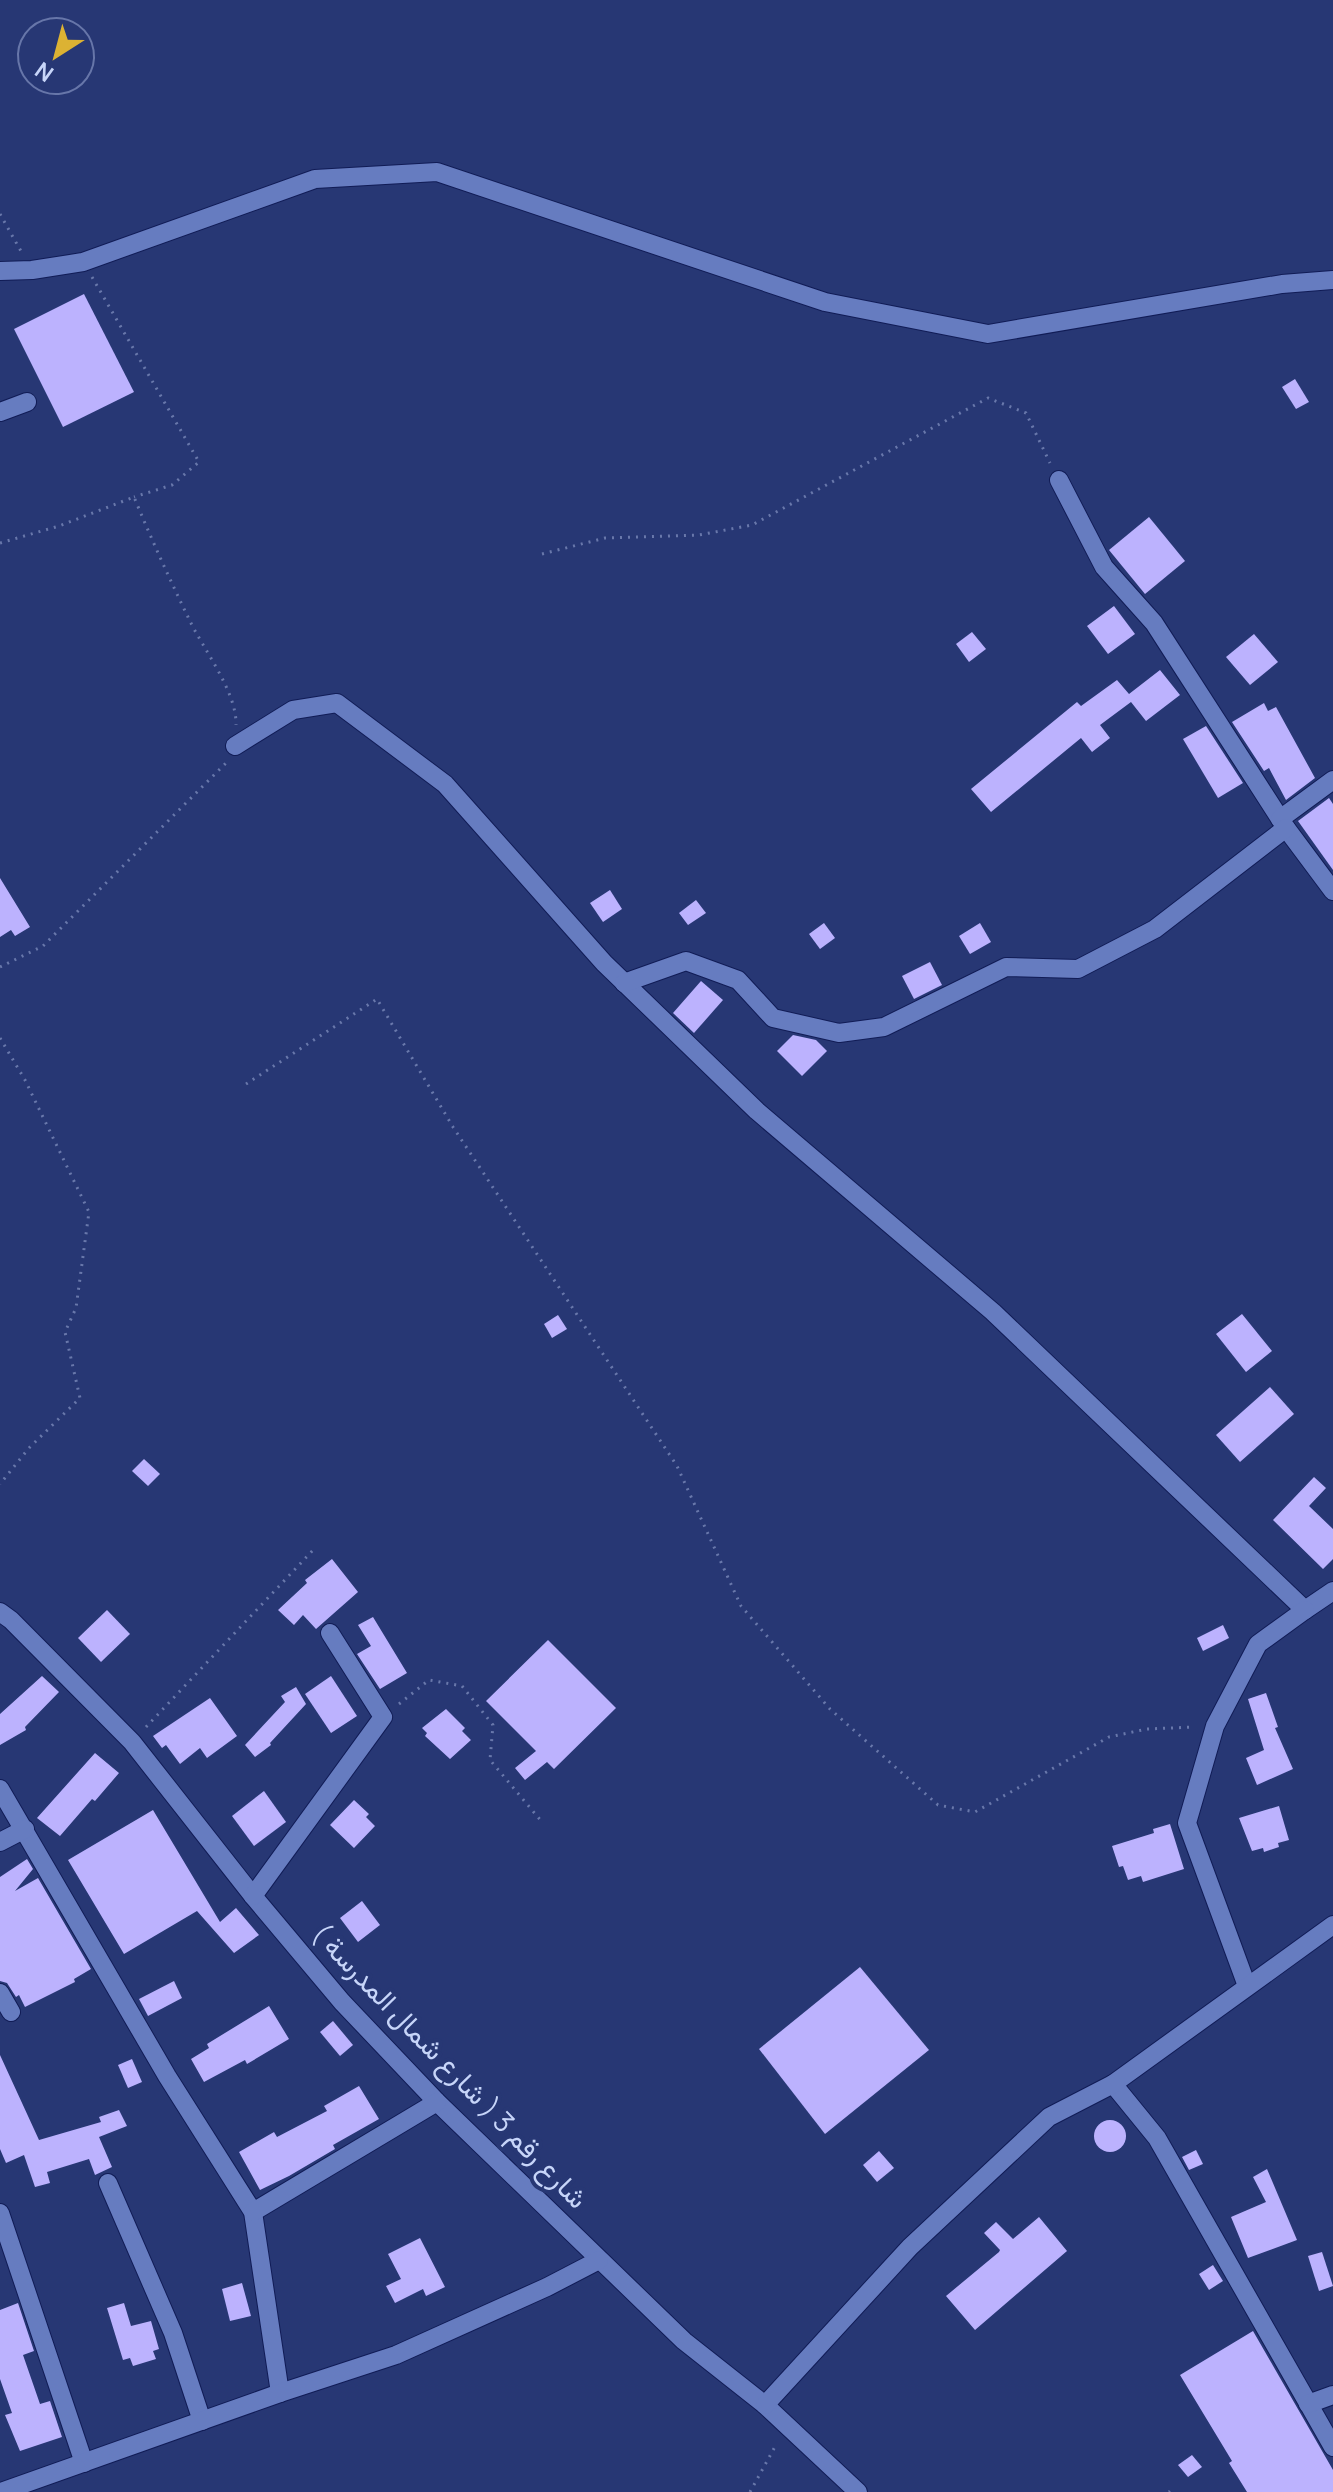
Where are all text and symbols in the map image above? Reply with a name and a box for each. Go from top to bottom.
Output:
north arrow [16,16,96,96]
text: N [29,55,59,89]
street label: شارع رقم 3 ( شارع شمال المدرسة ) [304,1915,597,2217]

